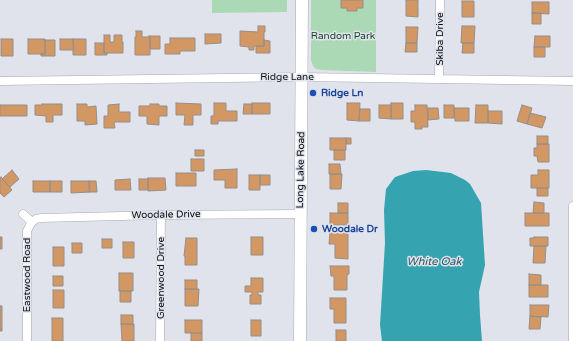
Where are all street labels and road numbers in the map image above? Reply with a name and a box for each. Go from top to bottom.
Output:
street label: Skiba Drive [434,12,446,66]
street label: Ridge Lane [260,71,314,83]
street label: Long Lake Road [294,131,308,209]
street label: Woodale Drive [131,208,201,222]
street label: Greenwood Drive [155,237,167,319]
street label: Eastwood Road [21,238,33,312]

